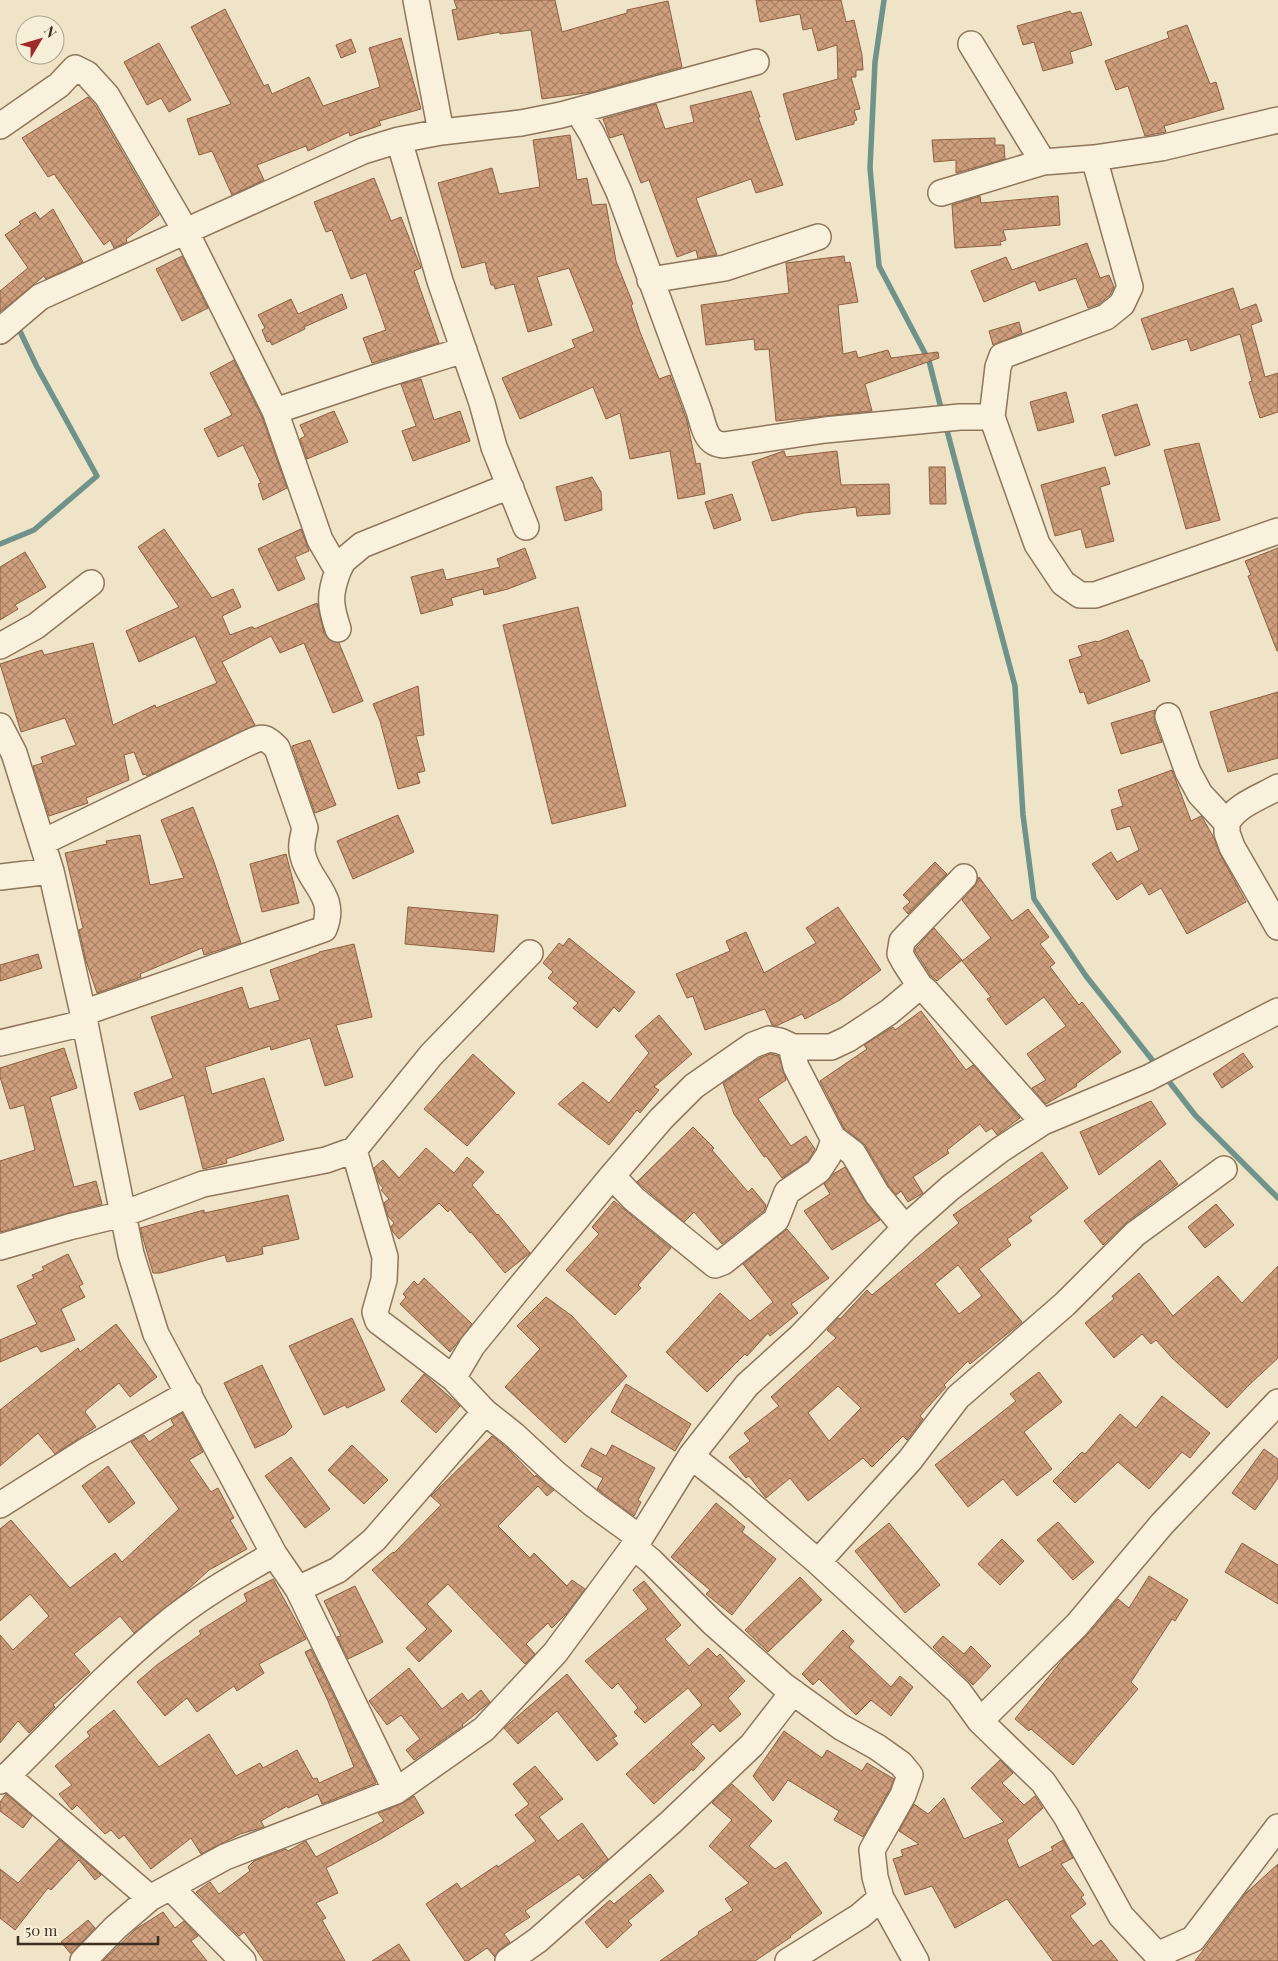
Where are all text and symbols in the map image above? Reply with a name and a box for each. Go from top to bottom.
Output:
north arrow [15,15,65,65]
text: N [40,22,61,42]
scale bar [18,1914,158,1946]
text: 50 m [25,1920,58,1940]

